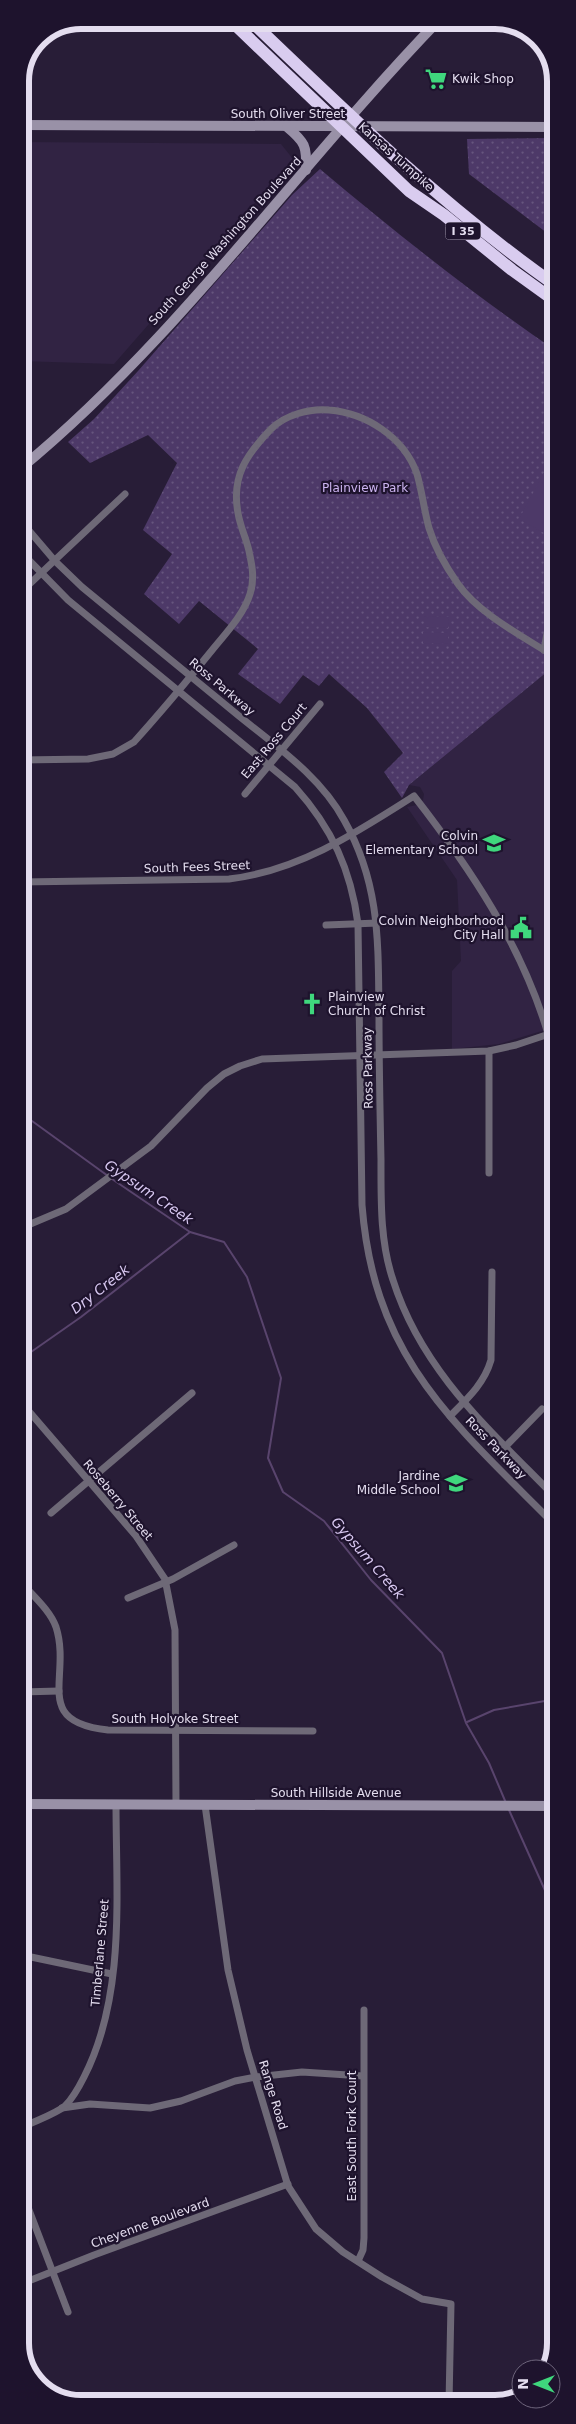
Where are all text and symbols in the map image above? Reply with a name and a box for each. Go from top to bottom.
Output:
supermarket icon: Kwik Shop [423,66,449,92]
place label: Kwik Shop [452,72,514,86]
street label: South Oliver Street [231,107,346,121]
street label: Kansas Turnpike [355,119,437,195]
street label: South George Washington Boulevard [146,154,304,328]
road number: I 35 [446,222,480,240]
park label: Plainview Park [322,481,408,495]
street label: Ross Parkway [186,655,258,719]
street label: East Ross Court [238,700,310,782]
place label: Colvin Elementary School [365,829,478,857]
school or university icon: Colvin Elementary School [481,830,507,856]
street label: South Fees Street [144,858,251,876]
place label: Colvin Neighborhood City Hall [379,914,504,942]
public building icon: Colvin Neighborhood City Hall [508,915,534,941]
place label: Plainview Church of Christ [328,990,425,1018]
church icon: Plainview Church of Christ [299,991,325,1017]
street label: Ross Parkway [360,1027,376,1109]
water label: Gypsum Creek [102,1157,197,1228]
water label: Dry Creek [67,1261,133,1317]
street label: Ross Parkway [463,1414,529,1482]
street label: Roseberry Street [80,1457,156,1543]
place label: Jardine Middle School [357,1469,440,1497]
school or university icon: Jardine Middle School [443,1470,469,1496]
water label: Gypsum Creek [328,1514,408,1603]
street label: South Holyoke Street [111,1712,239,1726]
street label: South Hillside Avenue [271,1786,401,1800]
street label: Timberlane Street [88,1898,112,2008]
street label: Range Road [256,2059,290,2131]
street label: East South Fork Court [345,2070,359,2201]
street label: Cheyenne Boulevard [89,2195,211,2251]
north arrow [511,2359,561,2409]
text: N [515,2378,531,2390]

